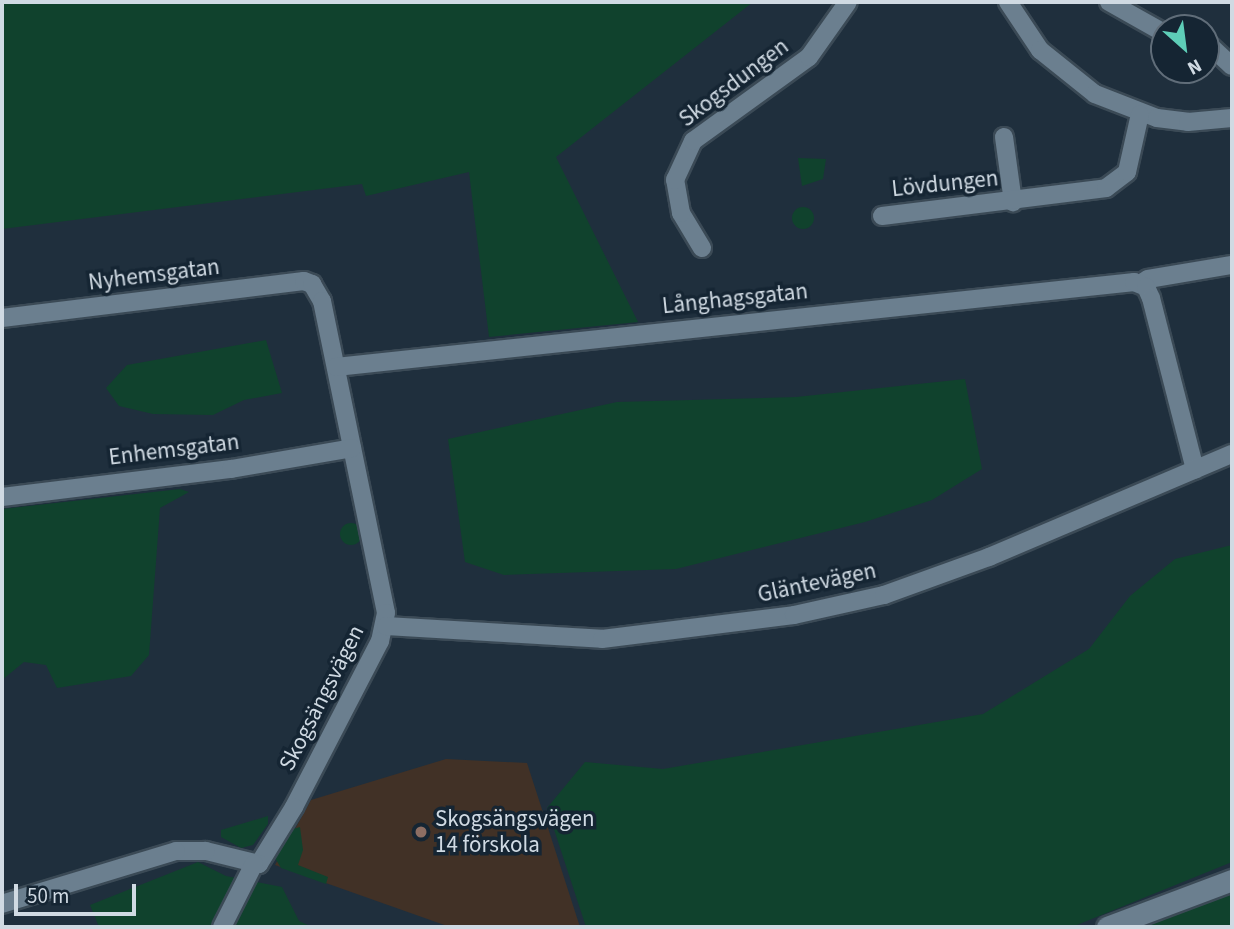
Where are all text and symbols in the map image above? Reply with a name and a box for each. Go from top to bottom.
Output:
north arrow [1150,14,1220,84]
street label: Skogsdungen [674,33,794,133]
text: N [1182,51,1206,81]
street label: Lövdungen [890,165,1000,203]
street label: Nyhemsgatan [87,253,221,297]
street label: Långhagsgatan [661,278,809,320]
street label: Enhemsgatan [107,428,241,472]
street label: Gläntevägen [755,557,879,609]
street label: Skogsängsvägen [274,621,370,775]
place label: Skogsängsvägen 14 förskola [435,805,594,859]
marker: Skogsängsvägen 14 förskola [413,824,429,840]
scale bar [18,870,140,914]
text: 50 m [27,881,69,911]

